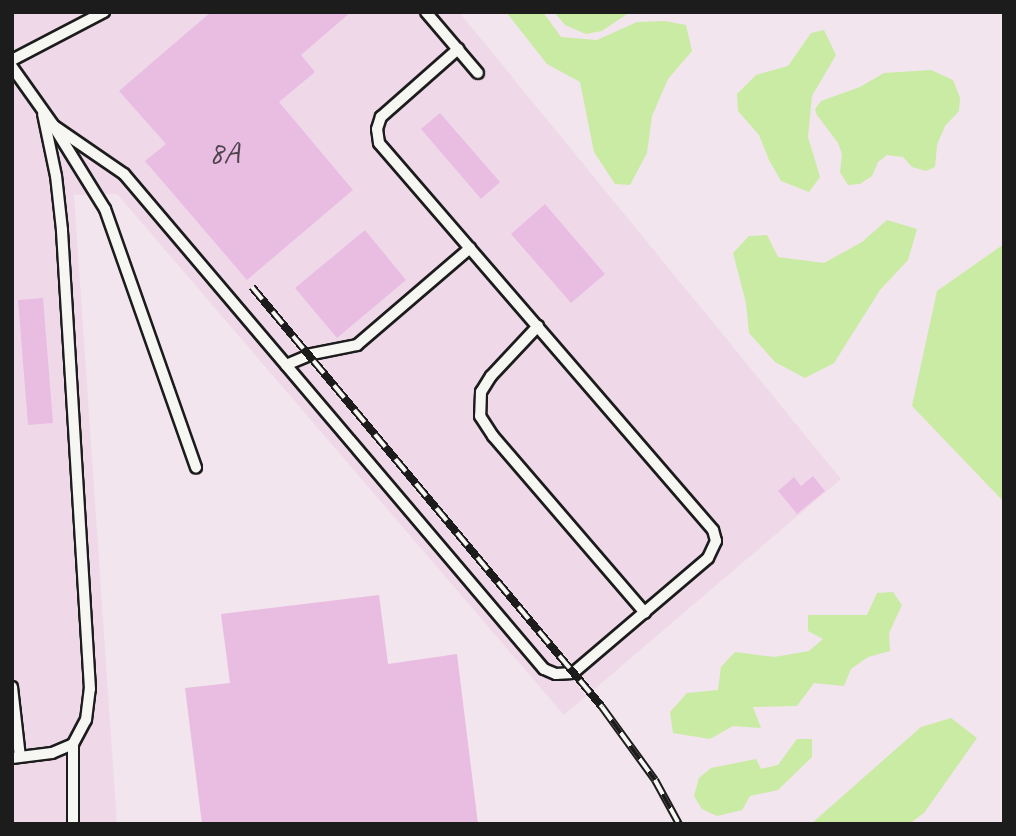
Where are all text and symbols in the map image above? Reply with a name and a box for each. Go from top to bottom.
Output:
house number: 8А [209,134,239,172]

